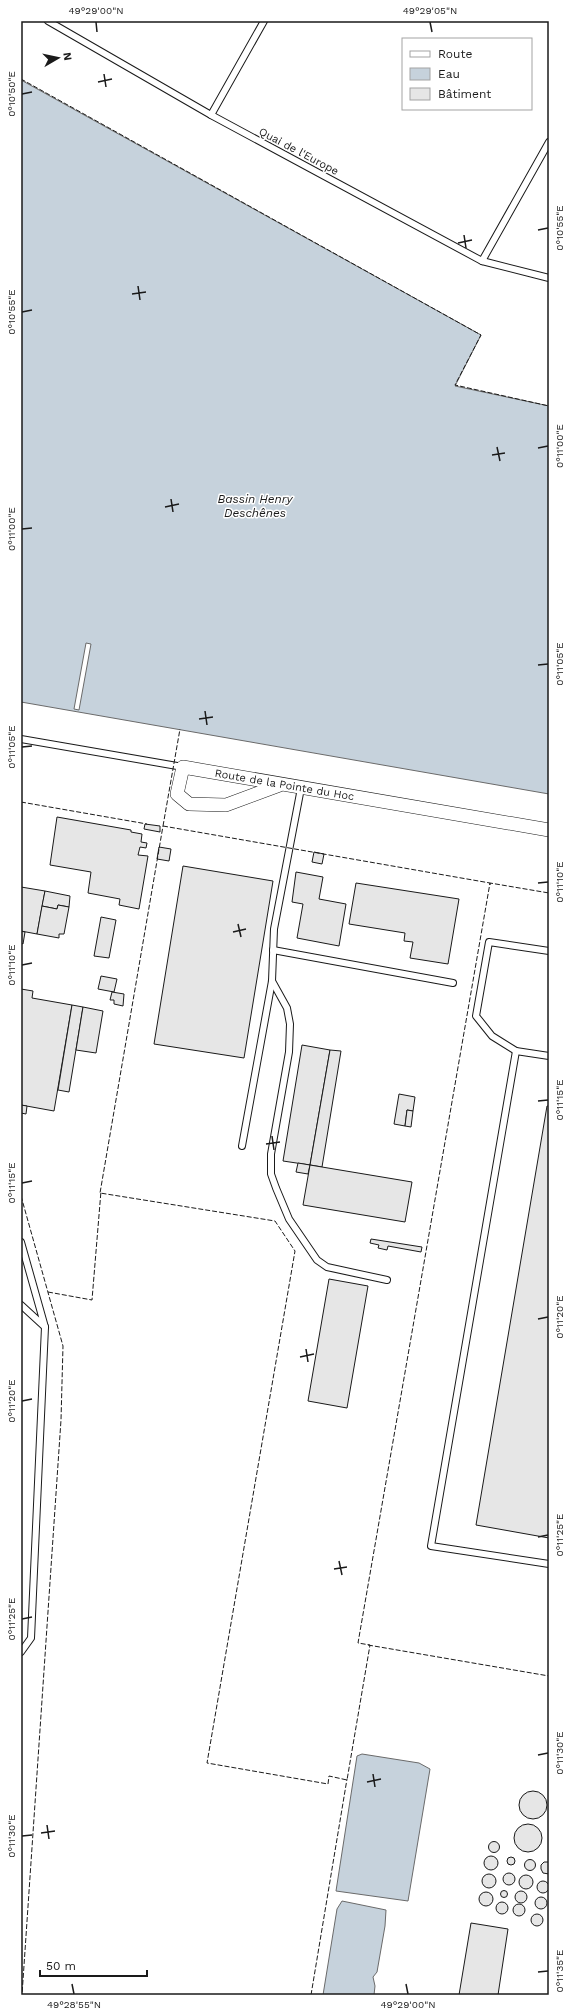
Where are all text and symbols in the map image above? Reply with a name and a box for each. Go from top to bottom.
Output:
text: 49°29'00"N [68,5,124,16]
text: 49°29'05"N [403,5,457,16]
north arrow [38,38,78,78]
legend [402,38,532,110]
text: Route [438,47,472,61]
text: N [60,51,74,62]
text: Eau [438,67,460,81]
text: 0°10'50"E [6,71,17,117]
text: Bâtiment [438,87,491,101]
street label: Quai de l'Europe [257,125,341,178]
text: 0°10'55"E [554,205,565,251]
text: 0°10'55"E [6,289,17,335]
text: 0°11'00"E [554,424,565,468]
water label: Bassin Henry Deschênes [217,492,293,520]
text: 0°11'00"E [6,507,17,551]
text: 0°11'05"E [554,642,565,686]
text: 0°11'05"E [6,725,17,769]
street label: Route de la Pointe du Hoc [214,767,355,803]
text: 0°11'10"E [554,861,565,903]
text: 0°11'10"E [6,944,17,986]
text: 0°11'15"E [554,1079,565,1121]
text: 0°11'15"E [6,1162,17,1204]
text: 0°11'20"E [554,1295,565,1339]
text: 0°11'20"E [6,1379,17,1423]
text: 0°11'25"E [554,1513,565,1557]
text: 0°11'25"E [6,1597,17,1641]
text: 0°11'30"E [554,1731,565,1775]
text: 0°11'30"E [6,1814,17,1858]
text: 0°11'35"E [554,1949,565,1993]
scale bar [40,1952,147,1978]
text: 50 m [46,1959,76,1973]
text: 49°28'55"N [47,1999,101,2010]
text: 49°29'00"N [380,1999,436,2010]

